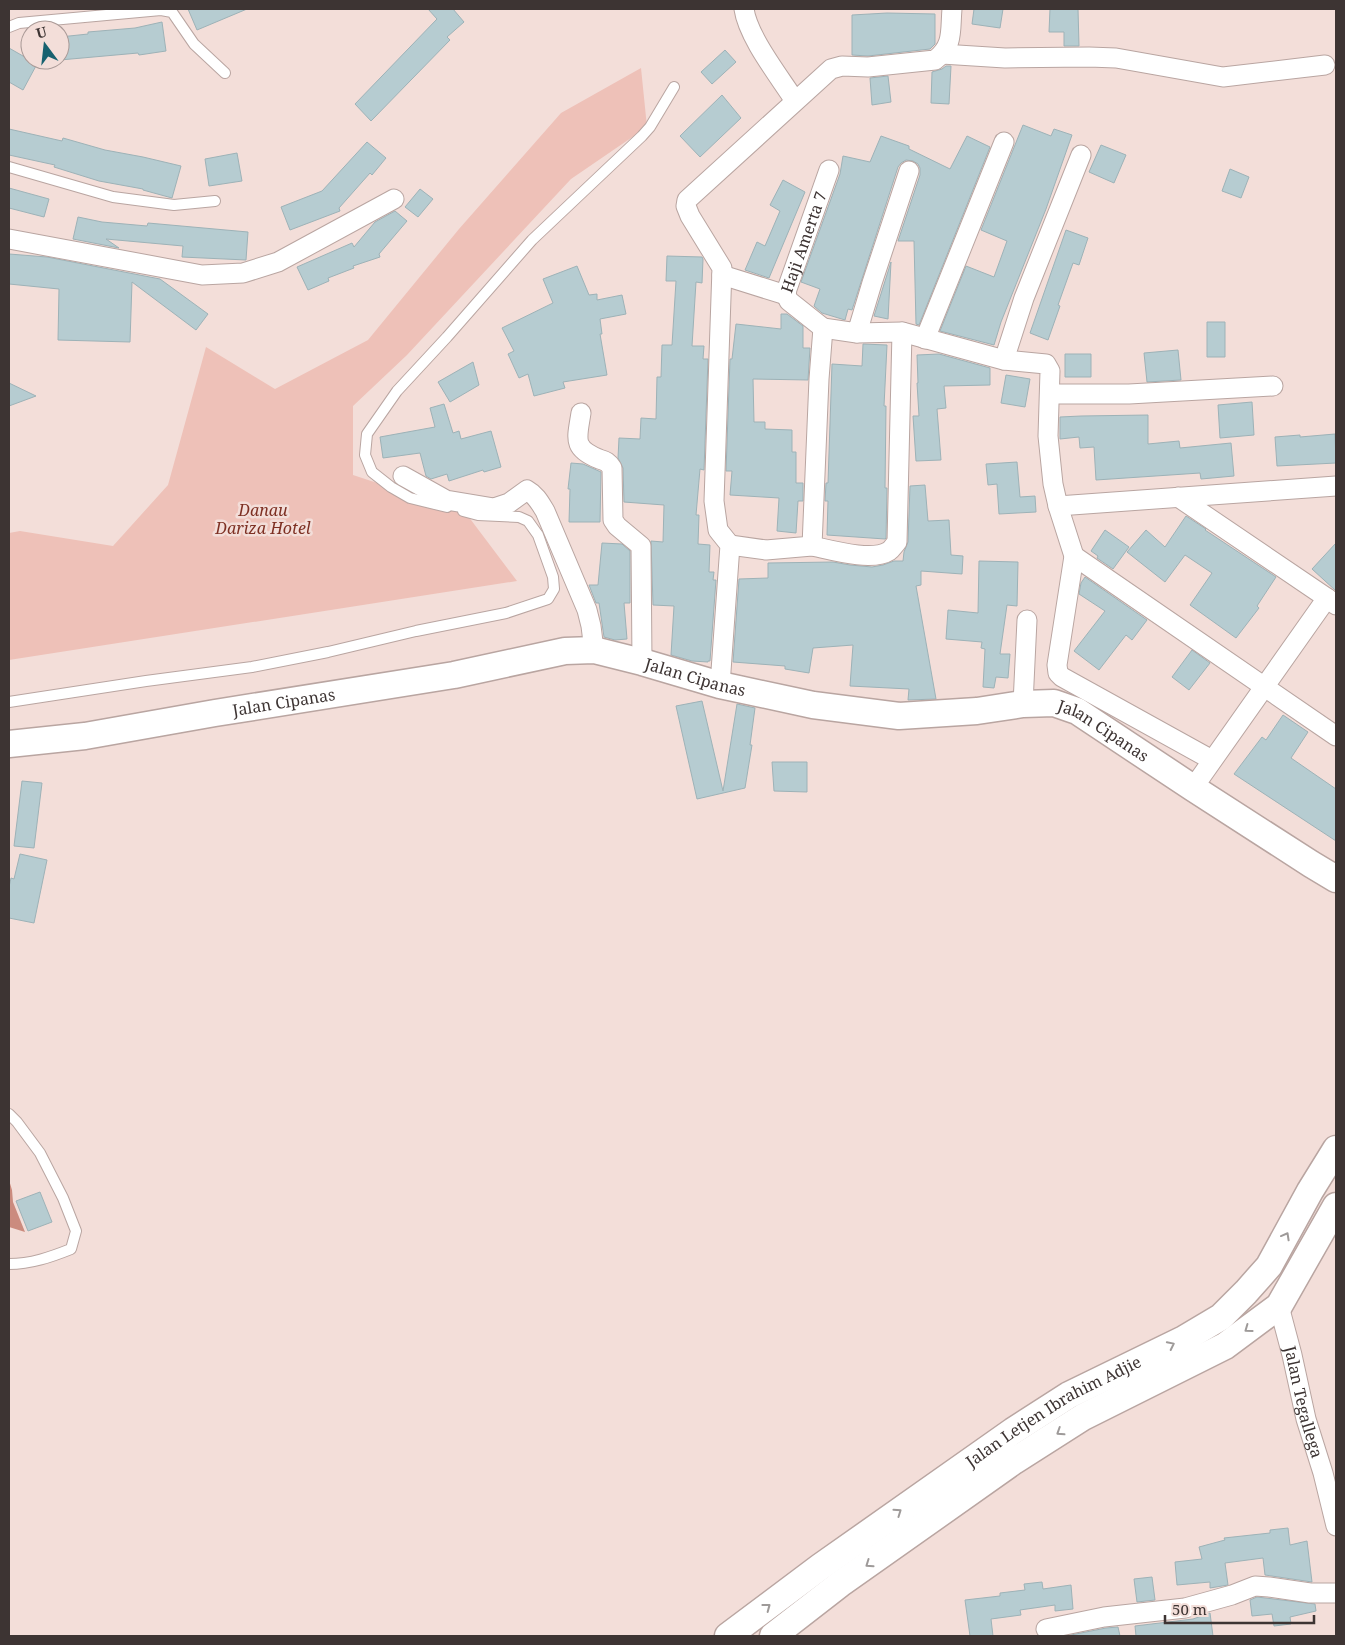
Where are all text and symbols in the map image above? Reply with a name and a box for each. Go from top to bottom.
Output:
north arrow [20,20,70,70]
text: U [34,21,50,42]
street label: Haji Amerta 7 [776,188,832,296]
park label: Danau Dariza Hotel [214,499,311,539]
street label: Jalan Cipanas [641,652,748,701]
street label: Jalan Cipanas [230,683,337,721]
street label: Jalan Cipanas [1054,694,1153,767]
one-way arrow [1280,1232,1290,1241]
one-way arrow [1244,1323,1254,1332]
one-way arrow [1165,1341,1174,1351]
street label: Jalan Tegallega [1279,1343,1329,1461]
street label: Jalan Letjen Ibrahim Adjie [960,1351,1145,1473]
one-way arrow [1056,1426,1066,1435]
one-way arrow [892,1509,902,1518]
one-way arrow [865,1558,874,1567]
scale bar [1165,1592,1314,1624]
text: 50 m [1172,1599,1207,1619]
one-way arrow [761,1604,771,1613]

